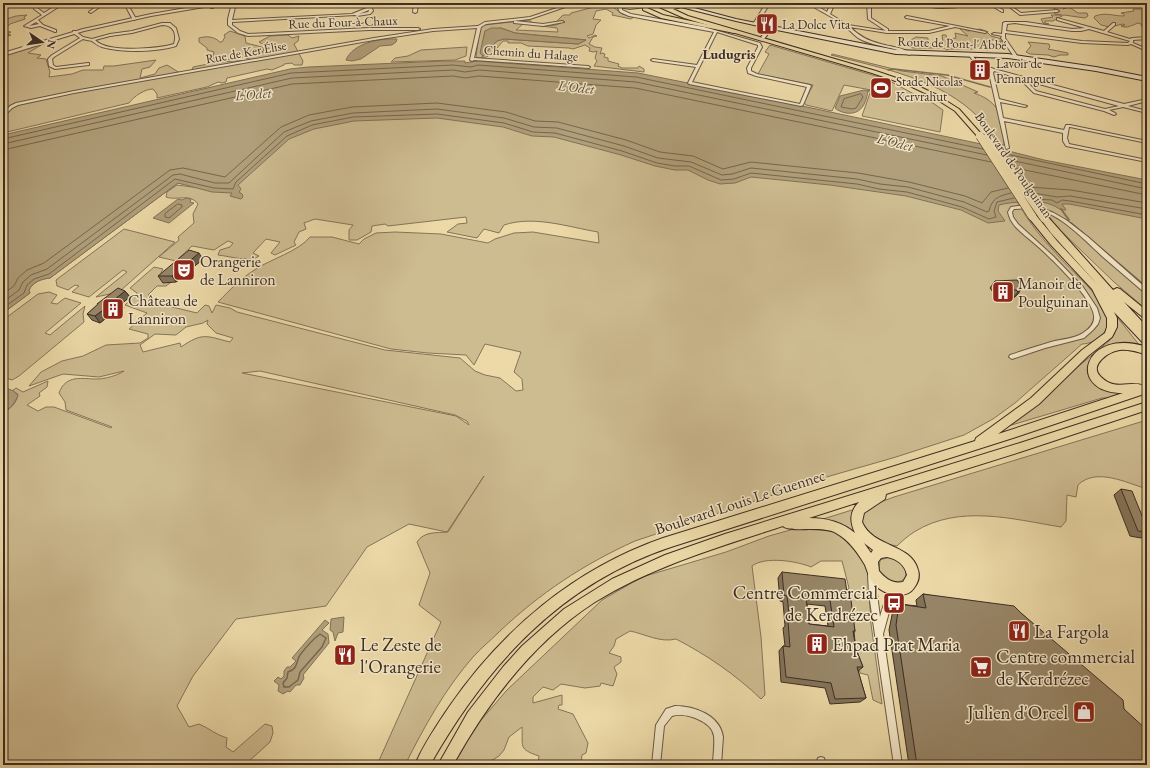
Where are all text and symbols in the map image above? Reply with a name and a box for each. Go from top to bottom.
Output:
restaurant icon: La Dolce Vita [754,11,780,37]
street label: Rue du Four-à-Chaux [288,12,398,32]
place label: La Dolce Vita [782,16,851,33]
north arrow [22,22,62,62]
street label: Route de Pont-l'Abbé [897,33,1007,53]
street label: Rue de Ker Élise [204,37,288,67]
text: N [44,38,60,50]
street label: Chemin du Halage [483,41,579,65]
district label: Ludugris [702,45,756,63]
place label: Lavoir de Pennanguer [996,55,1056,87]
building icon: Lavoir de Pennanguer [967,57,993,83]
place label: Stade Nicolas Kervrahut [896,73,963,105]
sports icon: Stade Nicolas Kervrahut [868,75,894,101]
water label: L'Odet [556,76,596,98]
water label: L'Odet [233,83,273,105]
street label: Boulevard de Poulguinan [971,109,1057,221]
water label: L'Odet [874,129,916,155]
place label: Orangerie de Lanniron [200,251,276,290]
theatre icon: Orangerie de Lanniron [171,257,197,283]
place label: Manoir de Poulguinan [1018,273,1089,312]
building icon: Manoir de Poulguinan [990,279,1016,305]
place label: Château de Lanniron [128,290,198,329]
building icon: Château de Lanniron [100,296,126,322]
street label: Boulevard Louis Le Guennec [652,464,828,540]
place label: Centre Commercial de Kerdrézec [733,580,878,627]
bus stop icon: Centre Commercial de Kerdrézec [881,590,907,616]
restaurant icon: La Fargola [1006,618,1032,644]
place label: La Fargola [1034,619,1110,644]
building icon: Ehpad Prat Maria [804,631,830,657]
place label: Le Zeste de l'Orangerie [360,632,442,679]
place label: Ehpad Prat Maria [832,632,960,657]
restaurant icon: Le Zeste de l'Orangerie [332,642,358,668]
place label: Centre commercial de Kerdrézec [996,644,1136,691]
supermarket icon: Centre commercial de Kerdrézec [968,654,994,680]
shop icon: Julien d'Orcel [1071,699,1097,725]
place label: Julien d'Orcel [965,700,1068,725]

